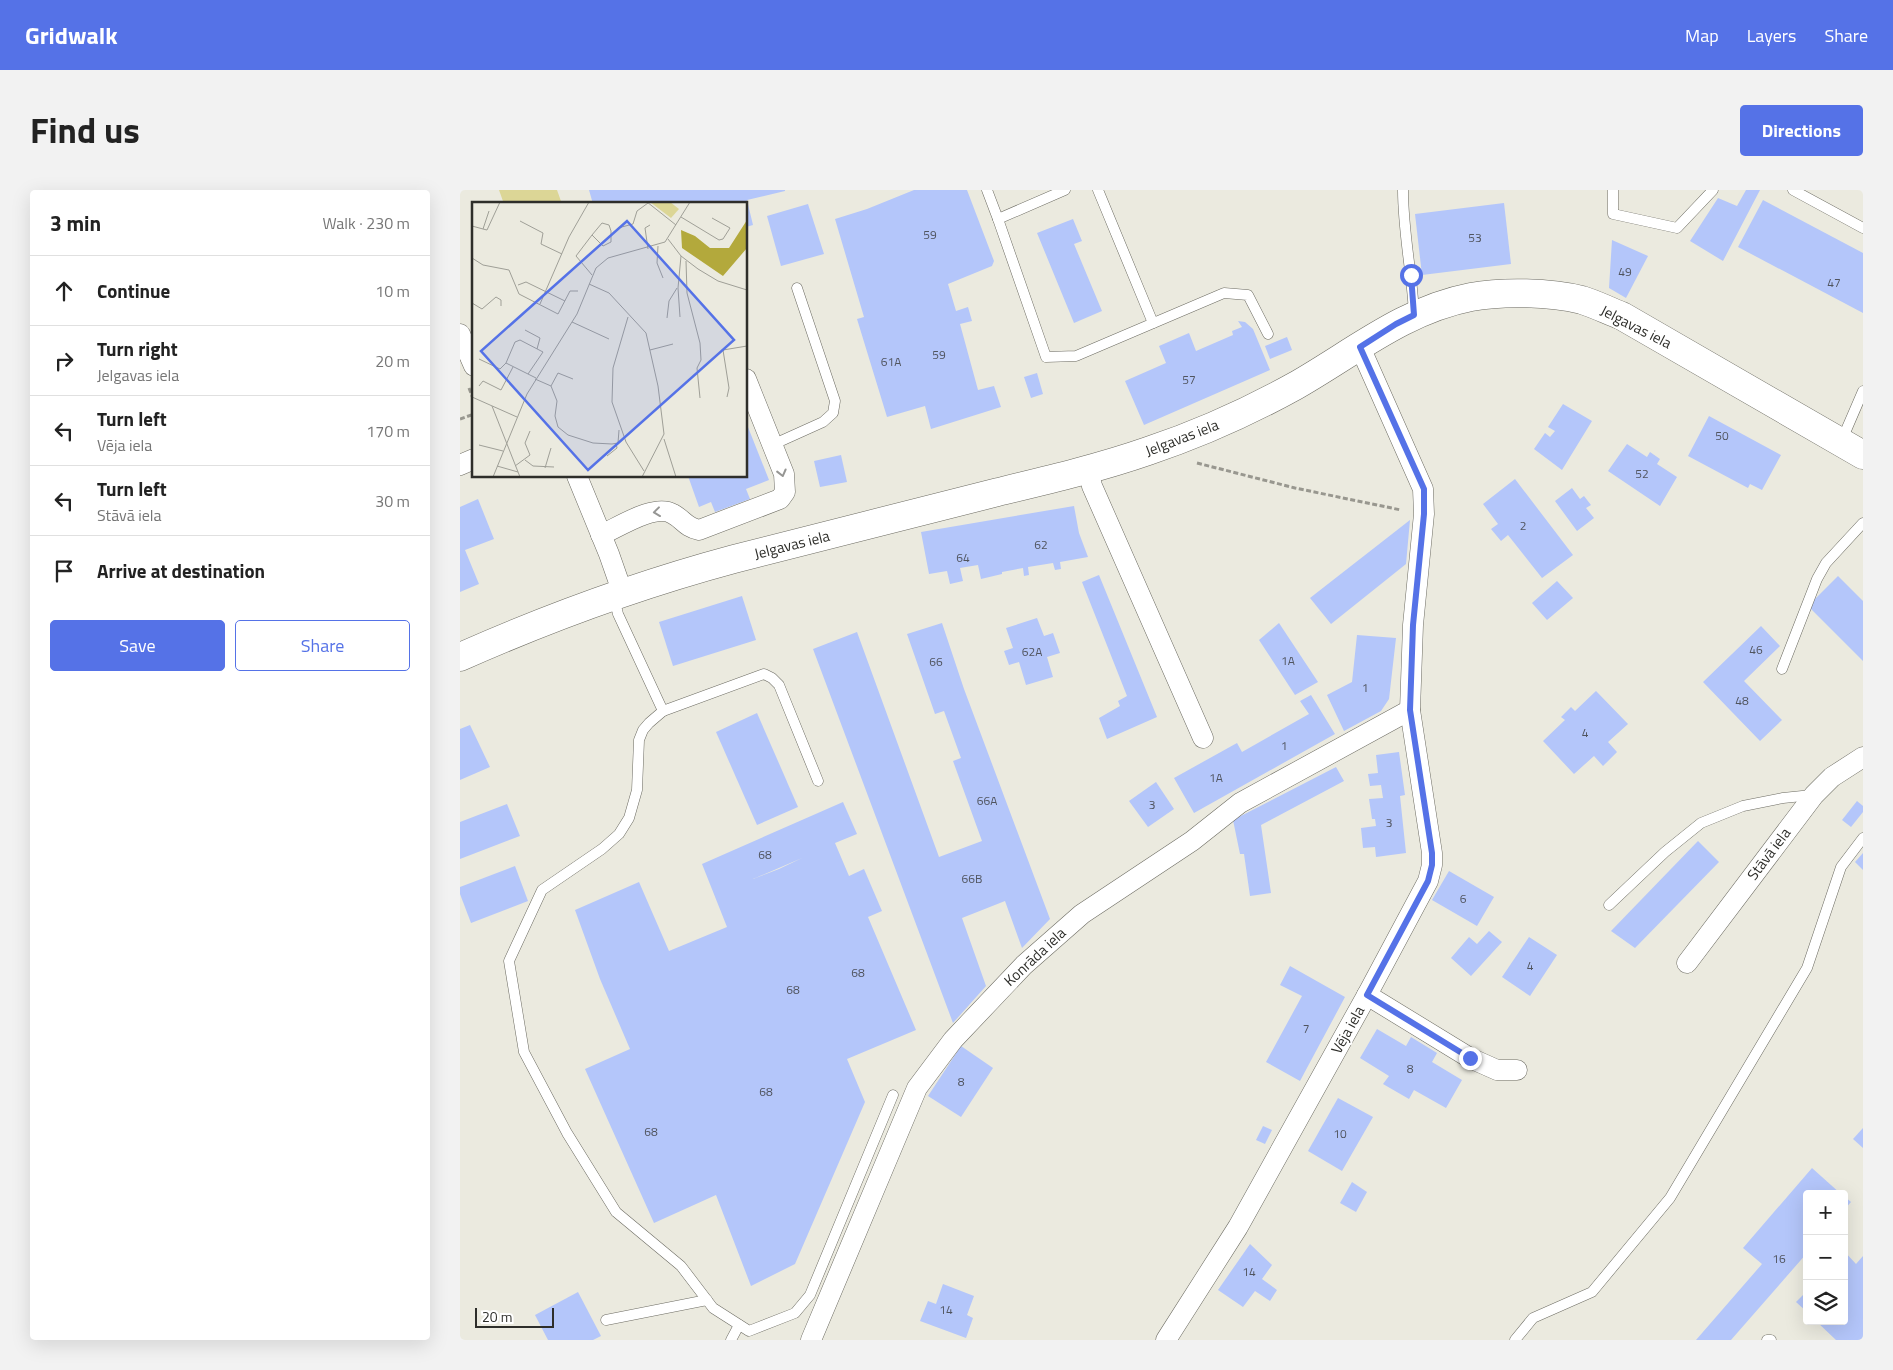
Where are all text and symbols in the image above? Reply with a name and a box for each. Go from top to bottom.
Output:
text: Gridwalk [25,17,118,53]
text: Map [1685,22,1719,49]
text: Layers [1747,22,1796,49]
text: Share [1824,22,1868,49]
text: Find us [30,103,140,157]
button: Directions [1740,105,1863,156]
inset map [472,202,748,478]
text: 3 min [50,207,101,239]
text: Walk · 230 m [322,211,410,235]
house number: 59 [923,225,937,244]
house number: 53 [1468,228,1482,247]
house number: 49 [1618,262,1632,281]
route start [1400,264,1423,287]
house number: 47 [1827,273,1841,292]
text: Continue [97,276,170,305]
icon: ahead [50,277,78,305]
text: 10 m [375,279,410,303]
street label: Jelgavas iela [1597,299,1676,355]
text: Turn right [97,334,178,363]
house number: 59 [932,345,946,364]
icon: right [50,347,78,375]
text: 20 m [375,349,410,373]
house number: 61A [881,352,901,371]
text: Jelgavas iela [97,363,179,387]
house number: 57 [1182,370,1196,389]
text: Turn left [97,404,167,433]
street label: Jelgavas iela [1142,413,1222,462]
icon: left [50,417,78,445]
text: 170 m [366,419,410,443]
house number: 50 [1715,426,1729,445]
text: Vēja iela [97,433,152,457]
house number: 52 [1635,464,1649,483]
one-way arrow [777,469,787,477]
text: Turn left [97,474,167,503]
icon: left [50,487,78,515]
text: 30 m [375,489,410,513]
text: Stāvā iela [97,503,161,527]
one-way arrow [653,506,661,517]
house number: 2 [1520,516,1526,535]
street label: Jelgavas iela [752,524,833,565]
house number: 62 [1034,535,1048,554]
house number: 64 [956,548,970,567]
text: Arrive at destination [97,556,265,585]
icon: arrive [50,557,78,585]
button: Save [50,620,225,671]
button: Share [235,620,410,671]
house number: 46 [1749,640,1763,659]
house number: 62A [1022,642,1042,661]
house number: 1A [1281,651,1295,670]
house number: 66 [929,652,943,671]
house number: 1 [1362,678,1368,697]
house number: 48 [1735,691,1749,710]
house number: 4 [1582,723,1589,742]
house number: 1 [1281,736,1287,755]
house number: 1A [1209,768,1223,787]
house number: 66A [977,791,997,810]
house number: 3 [1149,795,1155,814]
house number: 3 [1386,813,1392,832]
street label: Stāvā iela [1741,822,1796,885]
house number: 68 [758,845,772,864]
house number: 66B [962,869,982,888]
house number: 6 [1460,889,1467,908]
street label: Konrāda iela [998,921,1071,992]
house number: 4 [1527,956,1534,975]
house number: 68 [851,963,865,982]
house number: 68 [786,980,800,999]
street label: Vēja iela [1325,1001,1370,1058]
house number: 7 [1303,1019,1309,1038]
route end [1459,1047,1482,1070]
house number: 8 [1407,1059,1414,1078]
house number: 8 [958,1072,965,1091]
house number: 68 [759,1082,773,1101]
house number: 68 [644,1122,658,1141]
house number: 10 [1333,1124,1347,1143]
map controls [1803,1190,1848,1325]
button: + [1803,1190,1848,1235]
button: − [1803,1235,1848,1280]
house number: 16 [1772,1249,1786,1268]
house number: 14 [1242,1262,1256,1281]
button: layers [1803,1280,1848,1325]
house number: 14 [939,1300,953,1319]
scale bar [475,1305,554,1328]
text: 20 m [482,1306,512,1327]

